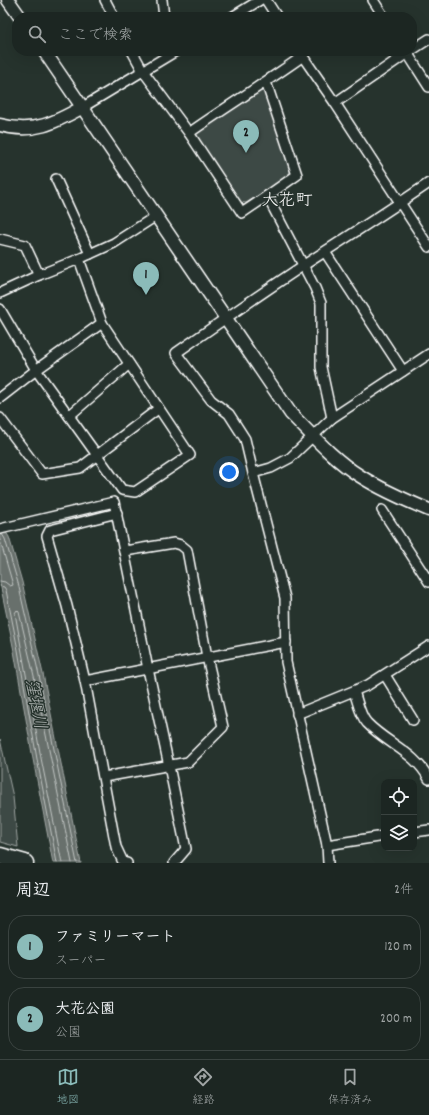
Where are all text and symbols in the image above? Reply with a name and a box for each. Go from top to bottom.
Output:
search box [12,12,417,56]
icon: search [26,23,48,45]
text: ここで検索 [58,25,133,47]
pin: 2 [233,120,259,153]
district label: 大花町 [262,190,313,214]
pin: 1 [133,262,159,295]
your location [219,462,239,482]
water label: 窪堰川 [17,677,51,732]
map controls [381,779,417,851]
button: locate [381,779,417,815]
button: layers [381,815,417,851]
text: 周辺 [16,880,50,904]
text: 2件 [394,881,413,900]
text: ファミリーマート [55,927,176,949]
text: 1 [29,938,31,957]
text: 120 m [384,938,412,957]
text: スーパー [55,952,106,971]
text: 大花公園 [55,999,115,1021]
text: 2 [27,1010,33,1029]
text: 200 m [380,1010,412,1029]
text: 公園 [55,1024,81,1043]
tab: 地図 [57,1066,79,1109]
tab: 経路 [192,1066,214,1109]
tab: 保存済み [328,1066,372,1109]

